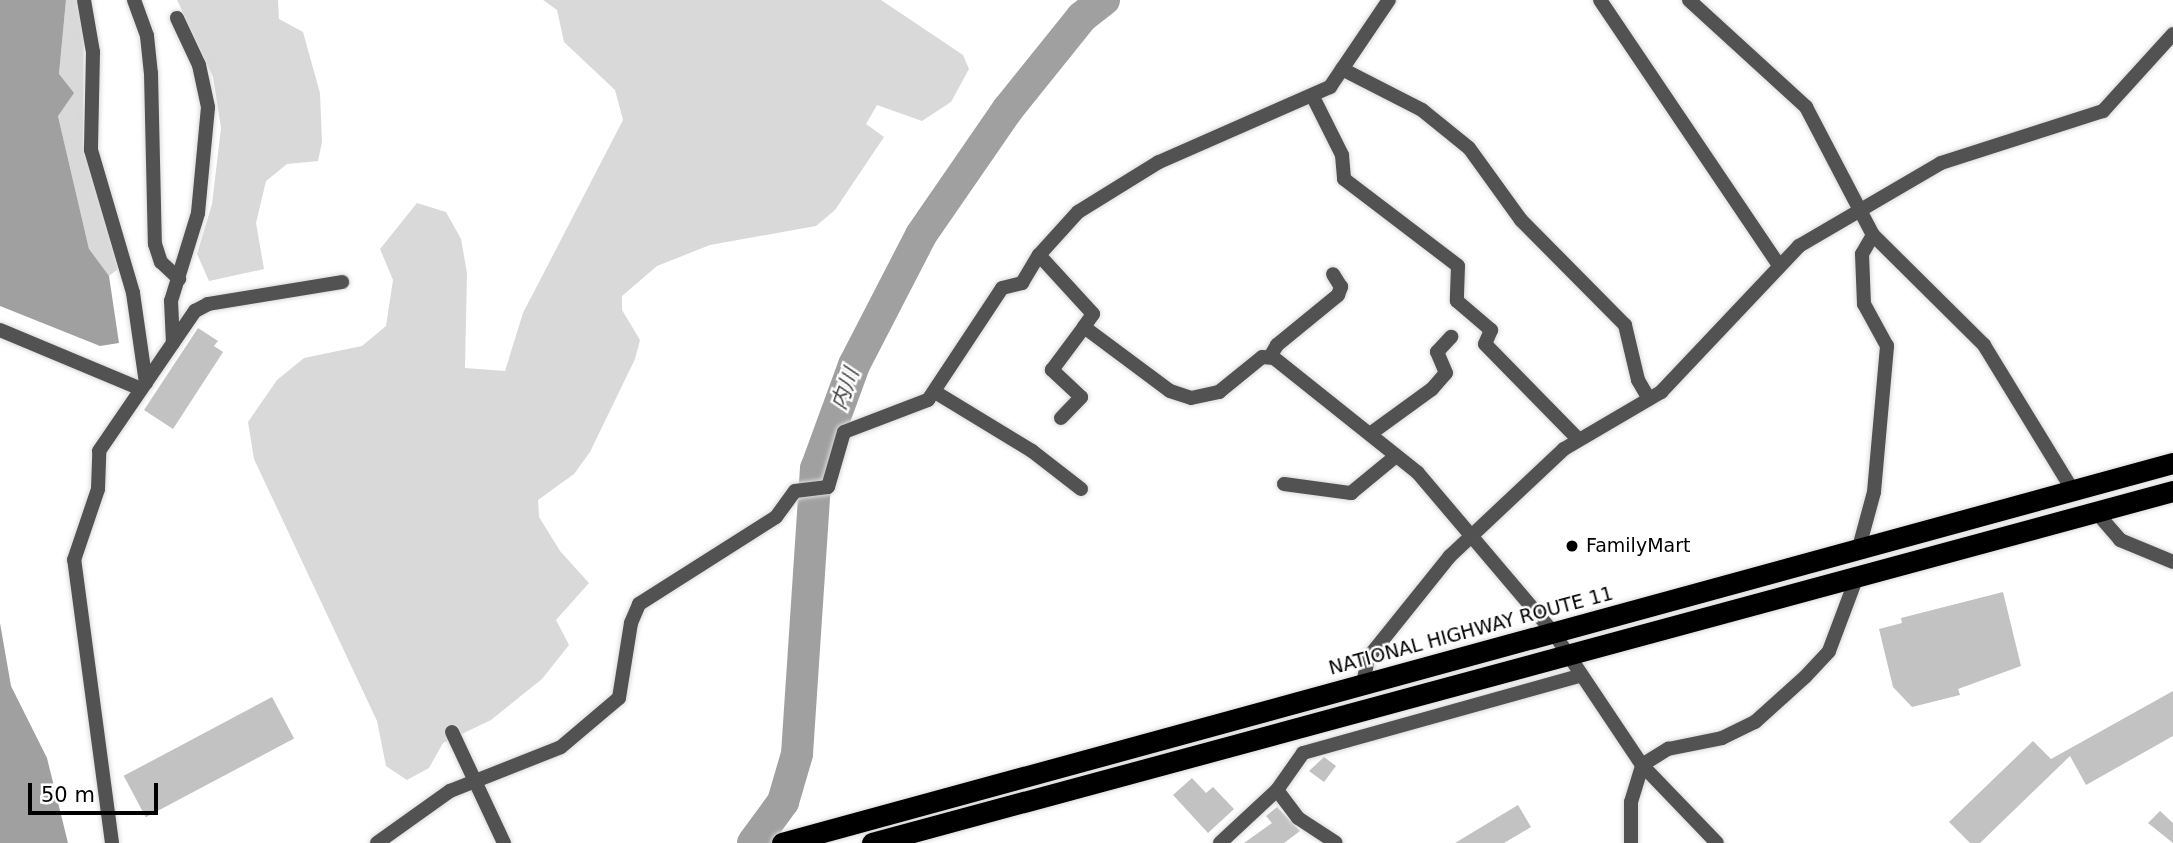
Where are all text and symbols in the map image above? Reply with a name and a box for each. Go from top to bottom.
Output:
water label: 内川 [826,365,864,413]
place label: FamilyMart [1586,535,1690,557]
marker: FamilyMart [1564,538,1580,554]
street label: NATIONAL HIGHWAY ROUTE 11 [1326,582,1616,680]
scale bar [32,770,161,814]
text: 50 m [41,783,95,807]

